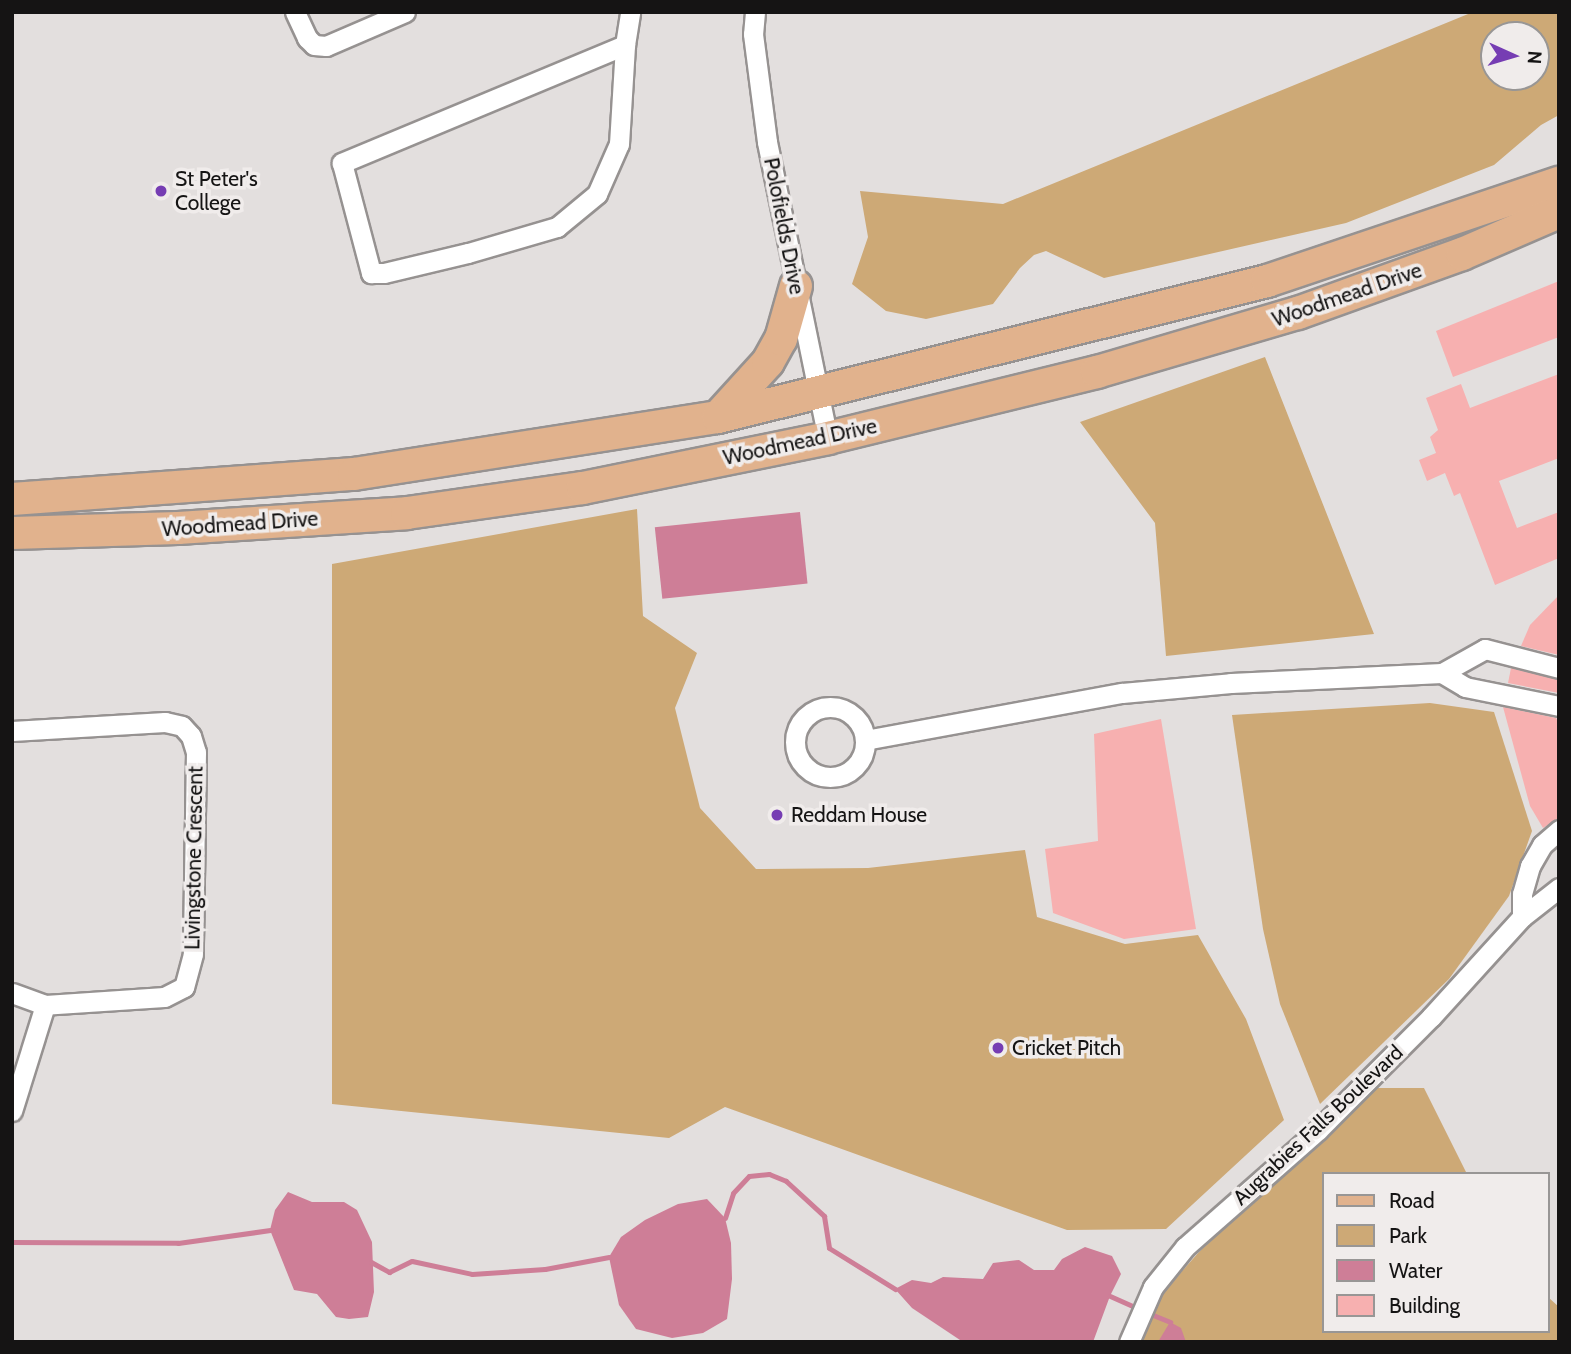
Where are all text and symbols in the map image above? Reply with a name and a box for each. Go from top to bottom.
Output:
north arrow [1480,21,1550,91]
text: N [1523,50,1546,65]
street label: Polofields Drive [758,155,810,297]
place label: St Peter's College [175,166,258,216]
marker: St Peter's College [153,183,169,199]
street label: Woodmead Drive [1269,258,1425,332]
street label: Woodmead Drive [721,413,879,471]
street label: Woodmead Drive [161,506,319,542]
street label: Livingstone Crescent [180,766,208,950]
place label: Reddam House [791,802,927,828]
marker: Reddam House [769,807,785,823]
place label: Cricket Pitch [1012,1035,1121,1061]
marker: Cricket Pitch [990,1040,1006,1056]
street label: Augrabies Falls Boulevard [1228,1040,1408,1210]
legend [1322,1172,1550,1333]
text: Road [1389,1188,1435,1213]
text: Park [1389,1223,1427,1248]
text: Water [1389,1258,1442,1283]
text: Building [1389,1293,1460,1318]

